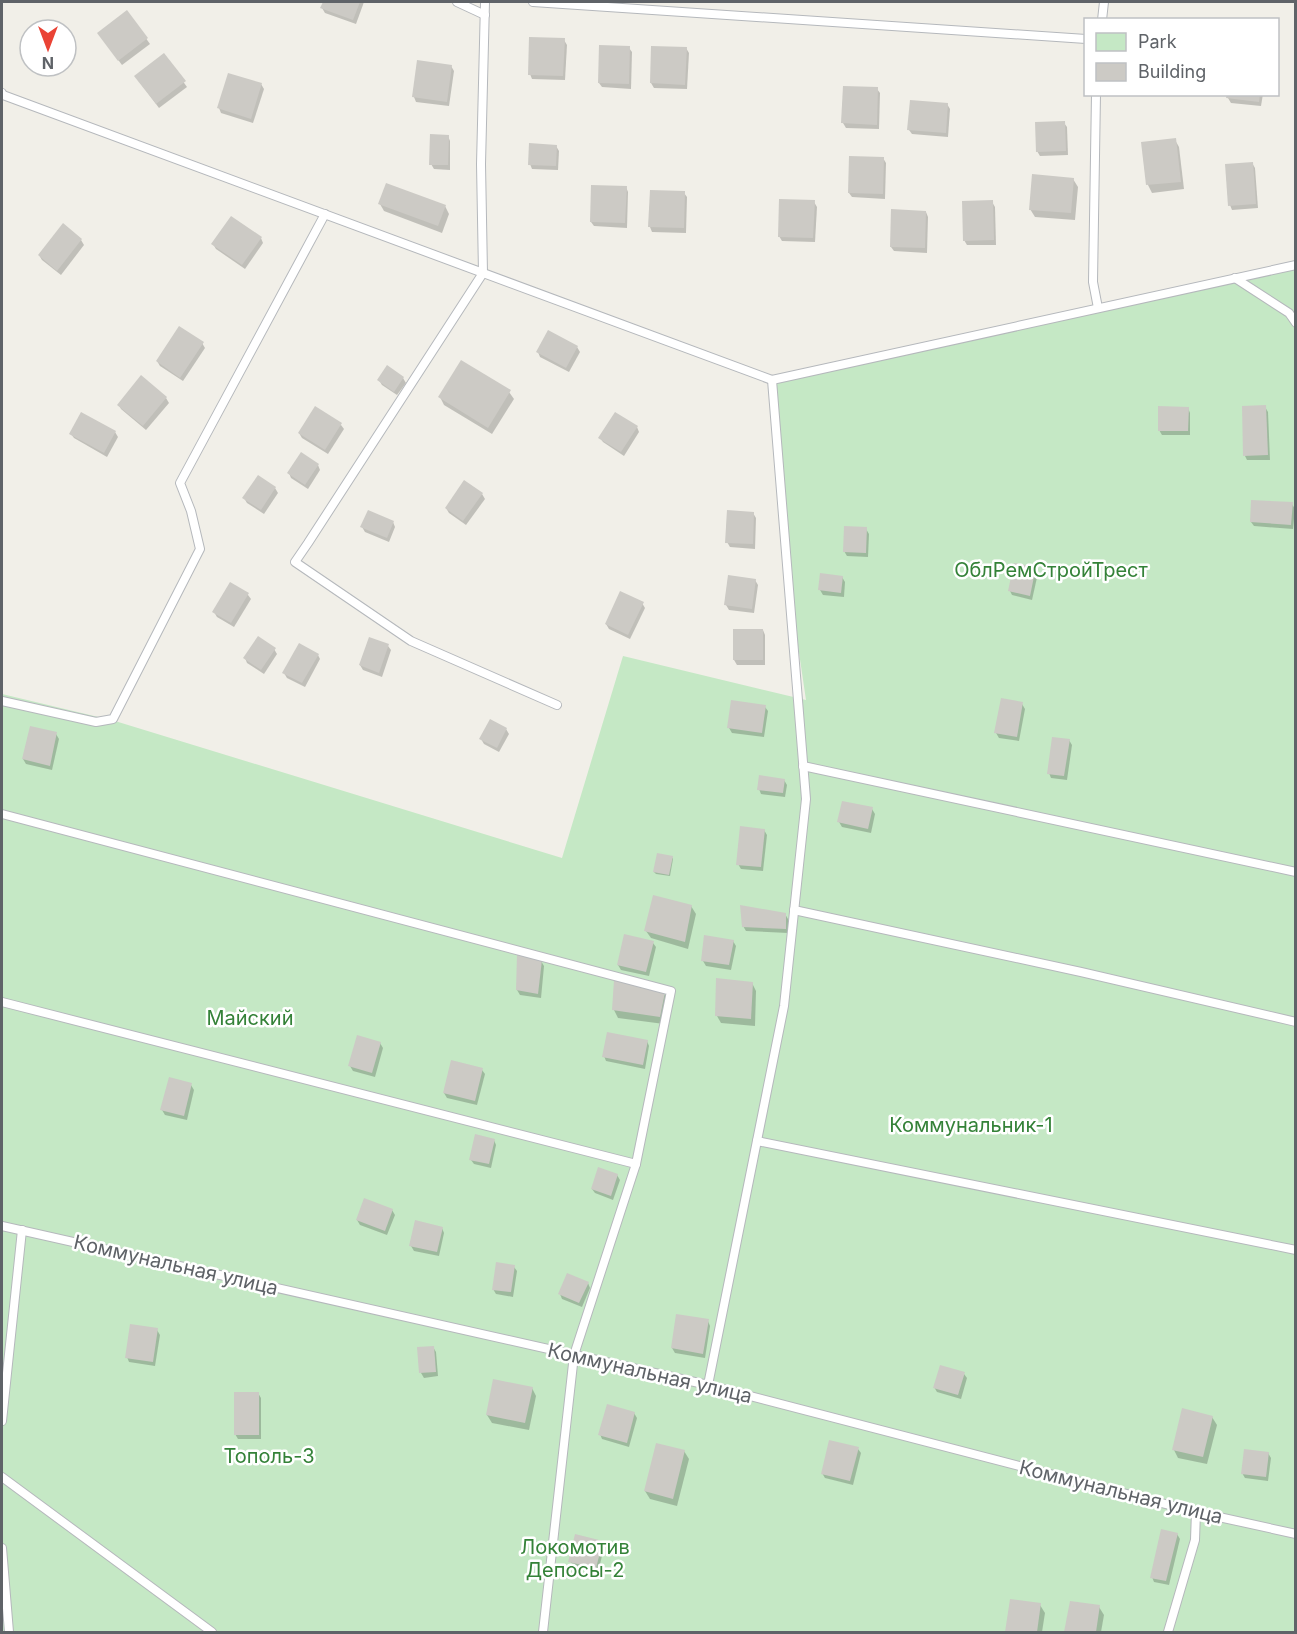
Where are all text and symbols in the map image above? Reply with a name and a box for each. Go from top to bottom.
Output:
north arrow [18,18,78,78]
legend [1084,18,1279,96]
text: Park [1138,31,1177,52]
text: N [42,53,54,73]
text: Building [1138,61,1206,82]
park label: ОблРемСтройТрест [954,558,1149,582]
park label: Майский [206,1006,294,1030]
park label: Коммунальник-1 [889,1113,1053,1137]
street label: Коммунальная улица [71,1230,281,1300]
street label: Коммунальная улица [545,1338,755,1408]
park label: Тополь-3 [223,1444,315,1468]
street label: Коммунальная улица [1017,1455,1225,1529]
park label: Локомотив Депосы-2 [520,1535,630,1582]

